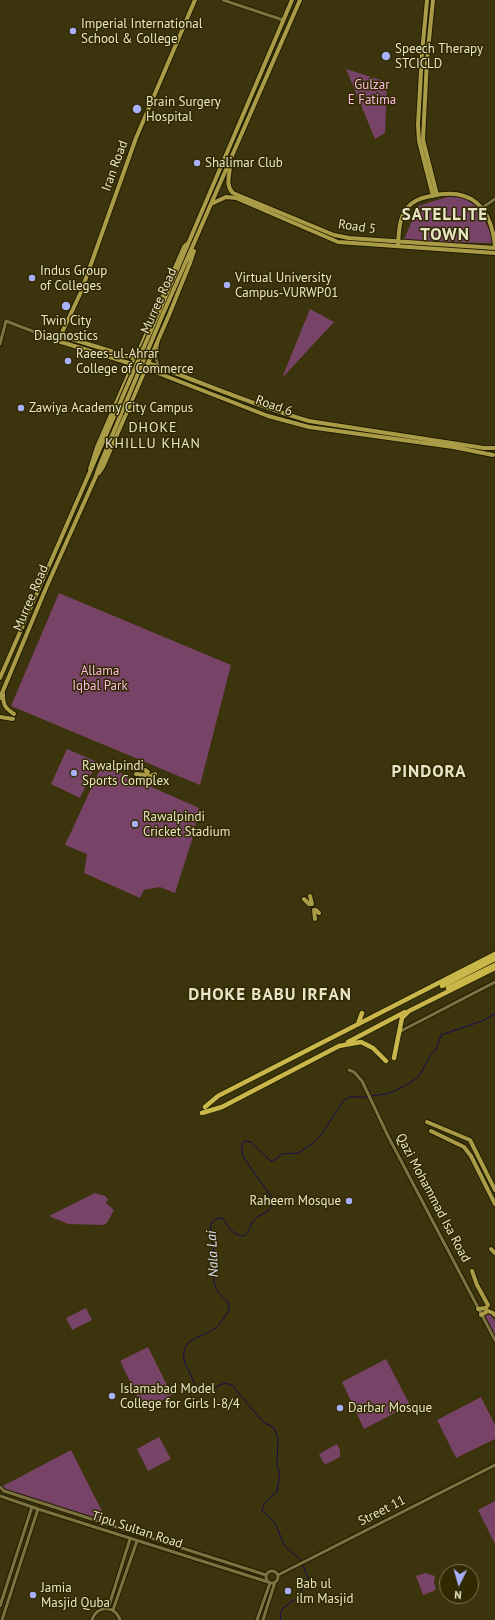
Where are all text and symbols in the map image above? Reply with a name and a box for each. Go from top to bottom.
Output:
place label: Imperial International School & College [81,16,203,47]
marker: Imperial International School & College [68,26,78,36]
place label: Speech Therapy STCICLD [395,41,483,72]
marker: Speech Therapy STCICLD [380,50,392,62]
park label: Gulzar E Fatima [348,77,396,108]
place label: Brain Surgery Hospital [146,94,221,125]
marker: Brain Surgery Hospital [131,103,143,115]
street label: Iran Road [99,139,131,193]
place label: Shalimar Club [205,155,283,171]
marker: Shalimar Club [192,158,202,168]
district label: SATELLITE TOWN [402,205,488,245]
street label: Road 5 [337,217,377,237]
place label: Indus Group of Colleges [40,263,107,294]
street label: Murree Road [138,266,180,336]
place label: Virtual University Campus-VURWP01 [235,270,338,301]
marker: Indus Group of Colleges [27,273,37,283]
marker: Virtual University Campus-VURWP01 [222,280,232,290]
marker: Twin City Diagnostics [60,300,72,312]
place label: Twin City Diagnostics [34,313,98,344]
place label: Raees-ul-Ahrar College of Commerce [76,346,194,377]
marker: Raees-ul-Ahrar College of Commerce [63,356,73,366]
street label: Road 6 [253,392,295,420]
place label: Zawiya Academy City Campus [29,400,193,416]
marker: Zawiya Academy City Campus [16,403,26,413]
district label: DHOKE KHILLU KHAN [105,420,201,452]
street label: Murree Road [10,563,52,633]
park label: Allama Iqbal Park [72,663,128,694]
place label: Rawalpindi Sports Complex [82,758,169,789]
district label: PINDORA [391,762,467,782]
marker: Rawalpindi Sports Complex [69,768,79,778]
place label: Rawalpindi Cricket Stadium [143,809,230,840]
marker: Rawalpindi Cricket Stadium [130,819,140,829]
district label: DHOKE BABU IRFAN [188,985,352,1005]
street label: Qazi Mohammad Isa Road [392,1131,474,1265]
place label: Raheem Mosque [249,1193,341,1209]
marker: Raheem Mosque [344,1196,354,1206]
water label: Nala Lai [203,1230,223,1278]
place label: Islamabad Model College for Girls I-8/4 [120,1381,240,1412]
marker: Islamabad Model College for Girls I-8/4 [107,1391,117,1401]
place label: Darbar Mosque [348,1400,432,1416]
marker: Darbar Mosque [335,1403,345,1413]
street label: Street 11 [356,1493,408,1529]
street label: Tipu Sultan Road [89,1508,185,1552]
north arrow [439,1564,479,1604]
place label: Bab ul ilm Masjid [296,1576,353,1607]
place label: Jamia Masjid Quba [41,1580,110,1611]
marker: Bab ul ilm Masjid [283,1586,293,1596]
text: N [454,1588,462,1602]
marker: Jamia Masjid Quba [28,1590,38,1600]

